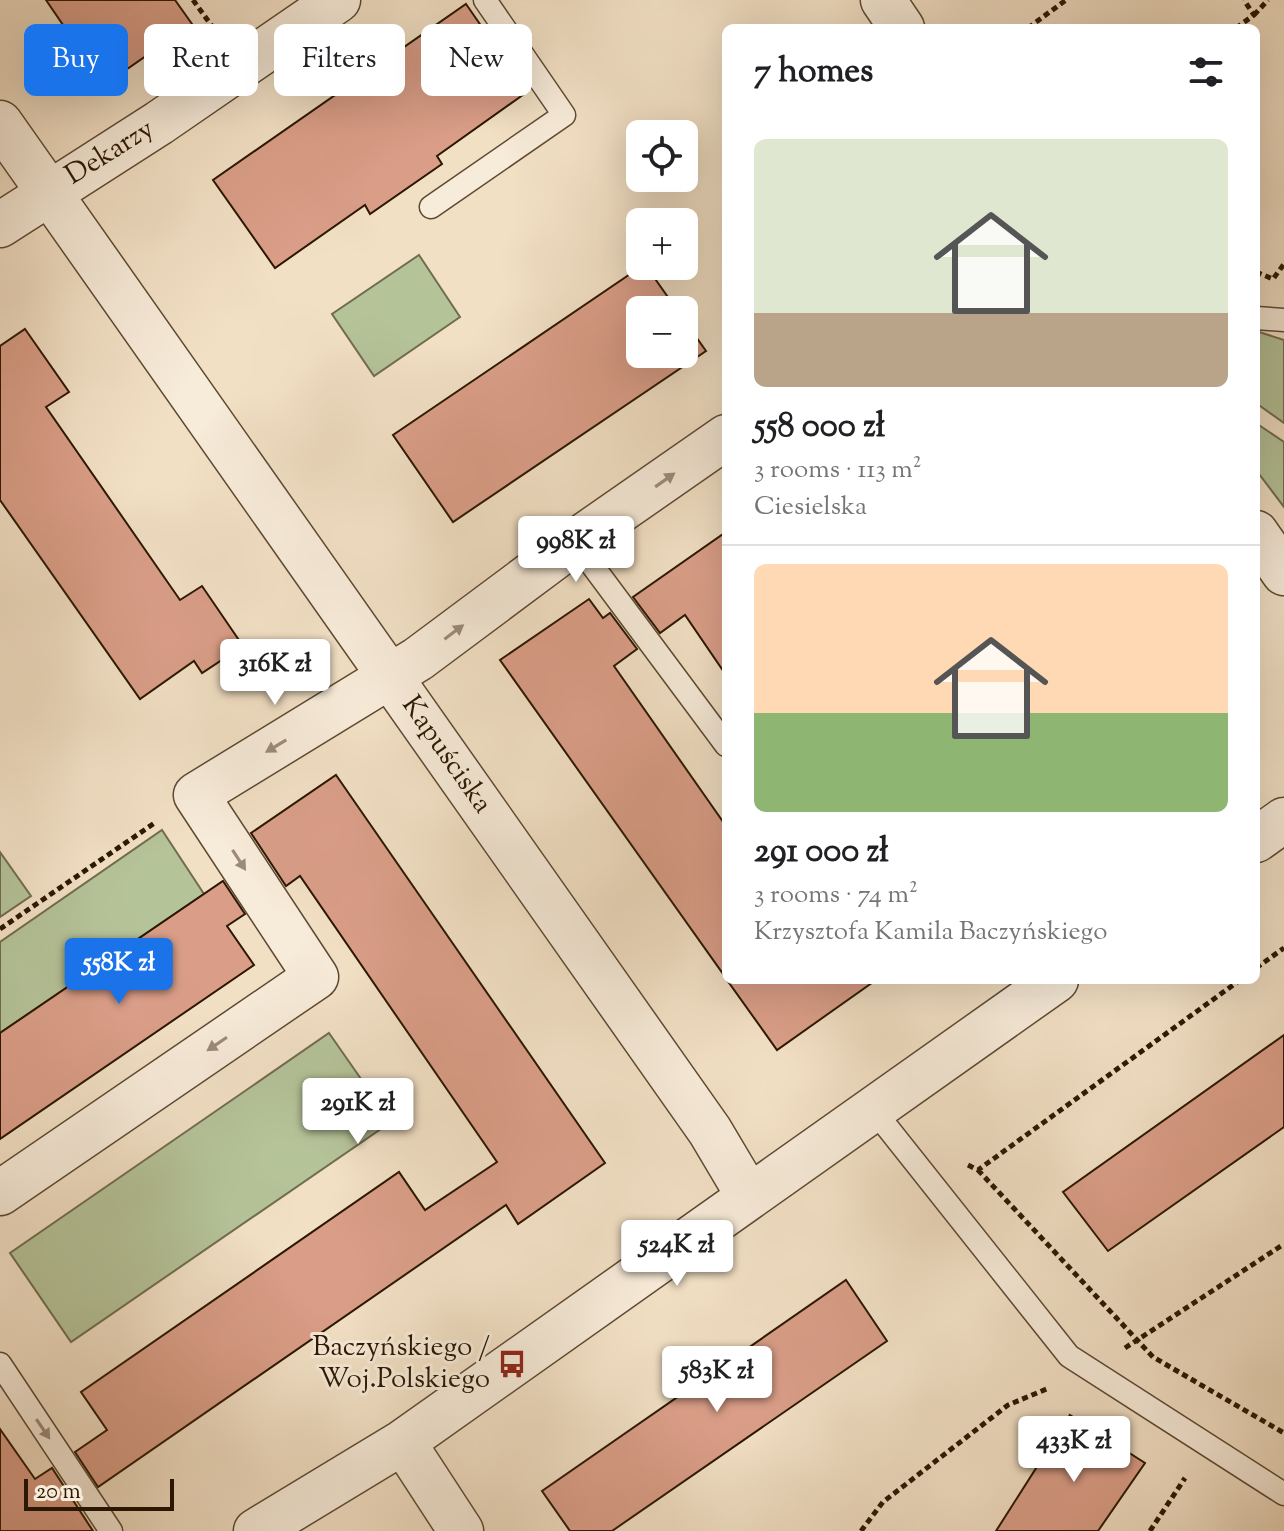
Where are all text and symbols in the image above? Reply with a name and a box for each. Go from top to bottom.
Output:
chip: Buy [24,24,128,96]
chip: Rent [144,24,258,96]
chip: Filters [274,24,405,96]
chip: New [421,24,532,96]
text: 7 homes [754,48,873,97]
icon: filters [1184,50,1228,94]
street label: Dekarzy [58,110,162,196]
map controls [626,120,698,368]
button: locate [626,120,698,192]
icon: home [919,191,1063,335]
button: + [626,208,698,280]
button: − [626,296,698,368]
text: 558 000 zł [754,403,885,452]
text: 3 rooms · 113 m² [754,452,922,489]
one-way arrow [654,473,675,488]
text: Ciesielska [754,489,867,526]
pin: 998K zł [502,516,650,584]
text: 998K zł [536,523,616,560]
icon: home [919,616,1063,760]
one-way arrow [444,624,464,640]
pin: 316K zł [201,639,349,707]
text: 316K zł [238,646,312,683]
street label: Kapuściska [391,688,501,822]
one-way arrow [265,739,287,753]
text: 291 000 zł [754,828,889,877]
one-way arrow [231,849,246,870]
text: 3 rooms · 74 m² [754,877,918,914]
text: Krzysztofa Kamila Baczyńskiego [754,914,1107,951]
pin: 558K zł [45,938,193,1006]
text: 558K zł [83,945,155,982]
one-way arrow [206,1037,227,1052]
pin: 291K zł [284,1078,432,1146]
text: 291K zł [320,1085,396,1122]
pin: 524K zł [603,1220,751,1288]
text: 524K zł [639,1227,715,1264]
place label: Baczyńskiego / Woj.Polskiego [313,1328,490,1400]
pin: 583K zł [643,1346,791,1414]
bus stop icon: Baczyńskiego / Woj.Polskiego [497,1349,527,1379]
text: 583K zł [680,1353,754,1390]
pin: 433K zł [1000,1416,1148,1484]
one-way arrow [35,1419,50,1440]
text: 433K zł [1036,1423,1112,1460]
scale bar [24,1475,174,1511]
text: 20 m [36,1477,81,1509]

